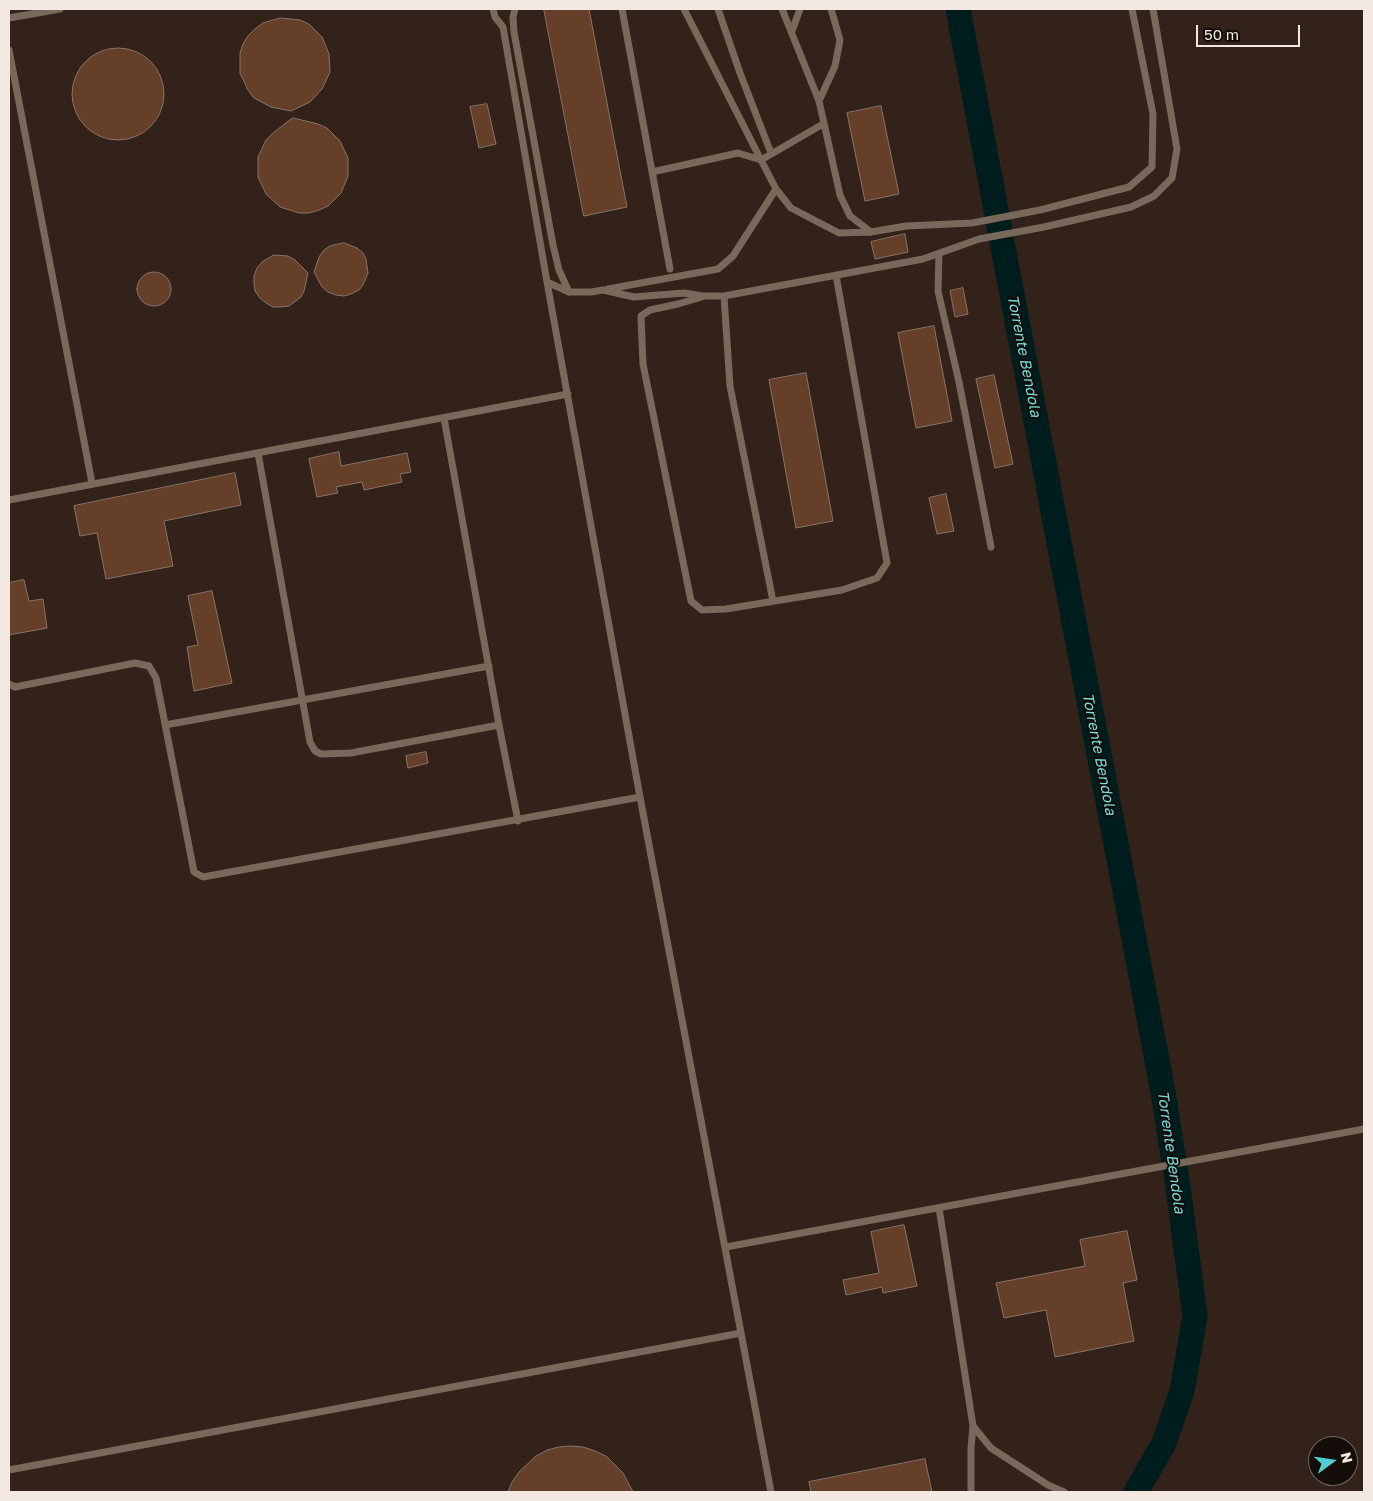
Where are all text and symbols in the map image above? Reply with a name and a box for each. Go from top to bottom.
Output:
scale bar [1198,15,1302,47]
text: 50 m [1204,25,1239,43]
water label: Torrente Bendola [1003,293,1045,419]
water label: Torrente Bendola [1078,691,1120,817]
water label: Torrente Bendola [1153,1089,1189,1215]
north arrow [1308,1436,1358,1486]
text: N [1338,1450,1357,1465]

